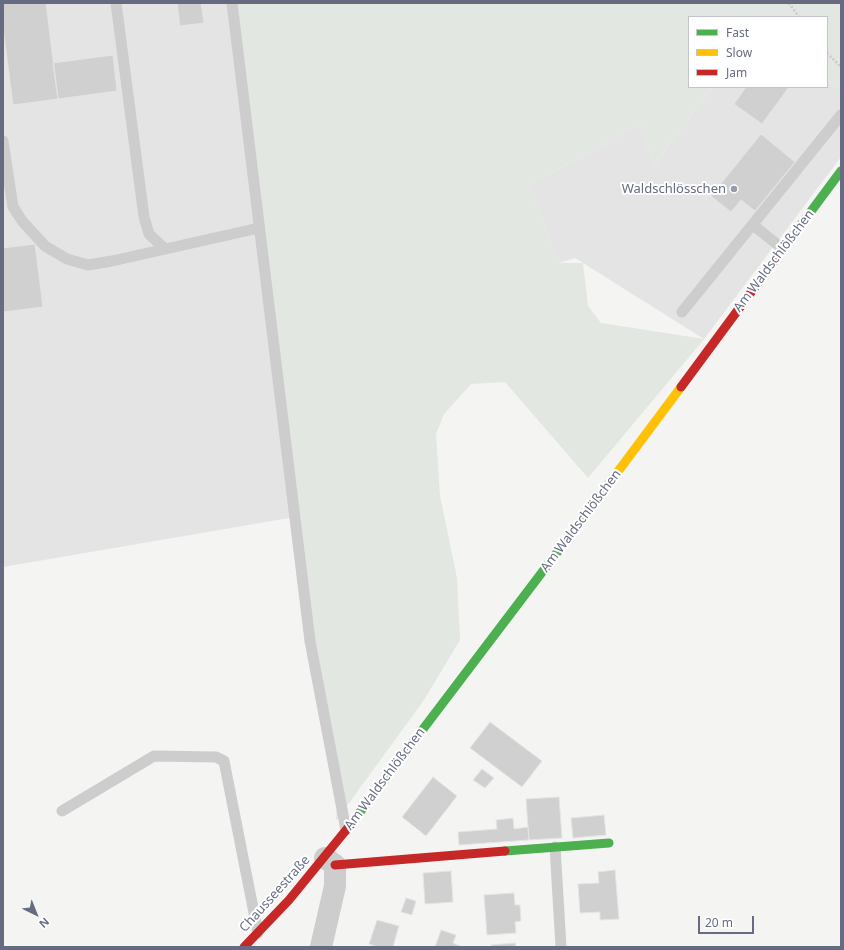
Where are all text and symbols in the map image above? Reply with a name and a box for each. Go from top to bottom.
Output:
legend [688,16,828,88]
text: Fast [726,24,749,41]
text: Slow [726,44,752,61]
text: Jam [726,64,747,81]
place label: Waldschlösschen [622,181,726,197]
marker: Waldschlösschen [729,184,739,194]
street label: Am Waldschlößchen [730,207,818,315]
street label: Am Waldschlößchen [537,467,625,575]
street label: Am Waldschlößchen [341,725,429,833]
street label: Chausseestraße [237,853,313,935]
north arrow [16,894,56,934]
scale bar [700,908,756,934]
text: 20 m [705,914,733,931]
text: N [36,915,53,932]

